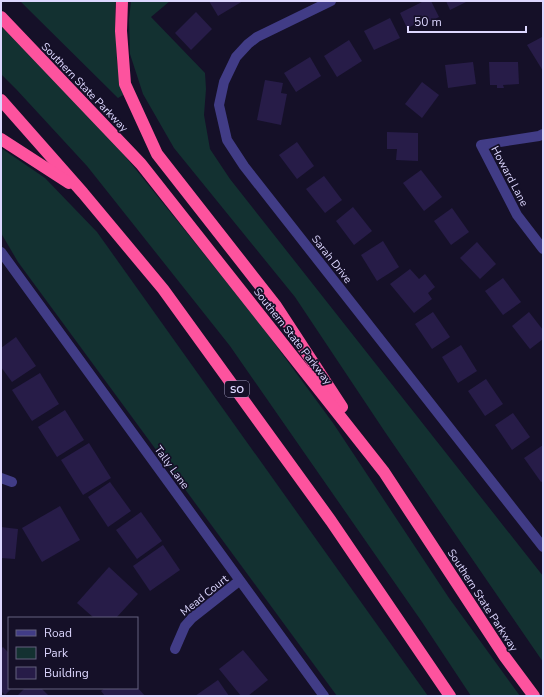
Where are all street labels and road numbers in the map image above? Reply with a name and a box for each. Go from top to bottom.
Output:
street label: Southern State Parkway [38,39,132,136]
street label: Howard Lane [487,143,532,209]
street label: Sarah Drive [308,232,355,287]
street label: Southern State Parkway [250,285,335,388]
road number: SO [225,381,249,397]
street label: Tally Lane [151,443,193,492]
street label: Southern State Parkway [444,546,522,655]
street label: Mead Court [177,571,232,619]

